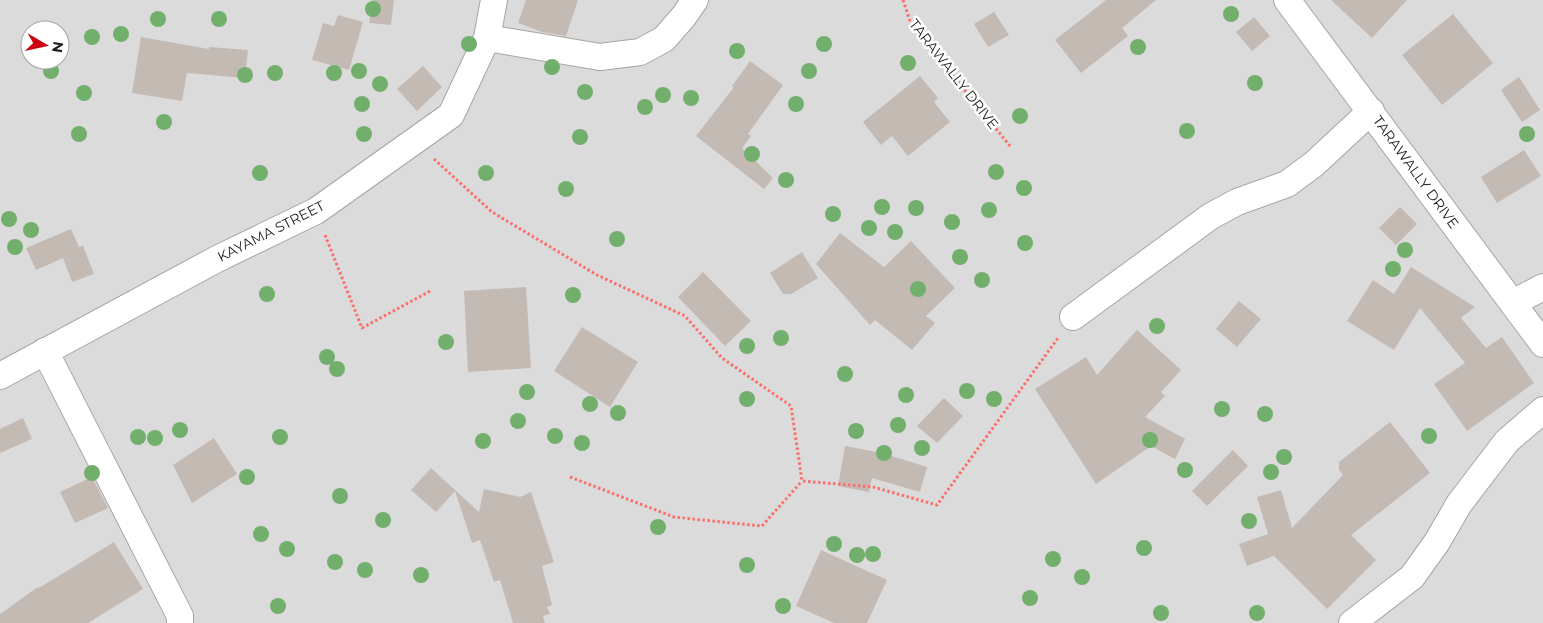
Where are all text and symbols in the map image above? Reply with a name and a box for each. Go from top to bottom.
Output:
street label: TARAWALLY DRIVE [905,15,1003,133]
north arrow [20,20,70,70]
text: N [48,40,68,54]
street label: TARAWALLY DRIVE [1369,112,1463,232]
street label: KAYAMA STREET [214,196,328,266]

